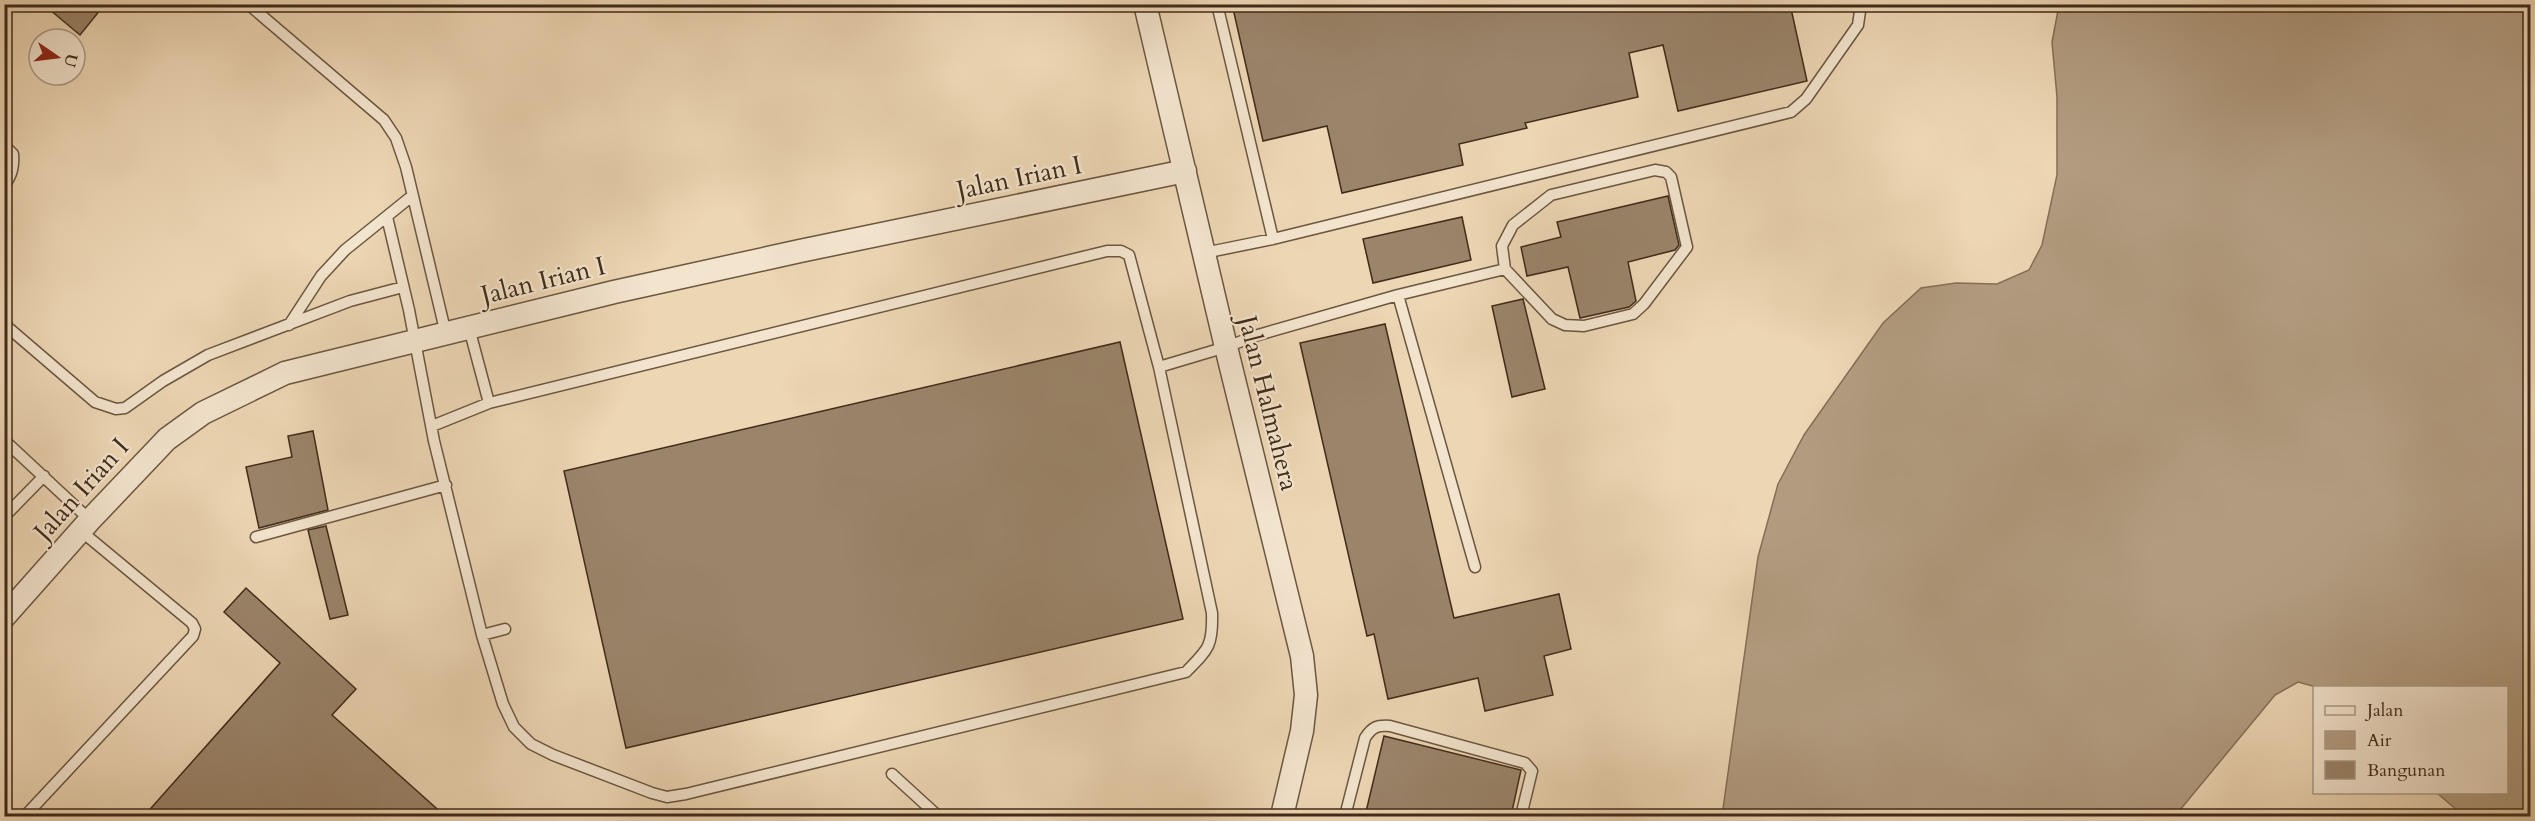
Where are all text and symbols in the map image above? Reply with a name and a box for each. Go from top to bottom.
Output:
north arrow [27,27,87,87]
text: U [58,51,83,69]
street label: Jalan Irian I [949,147,1085,209]
street label: Jalan Irian I [473,248,609,314]
street label: Jalan Halmahera [1229,308,1307,494]
street label: Jalan Irian I [23,430,137,551]
legend [2313,686,2508,794]
text: Jalan [2364,698,2404,723]
text: Air [2367,728,2392,753]
text: Bangunan [2367,758,2446,783]

